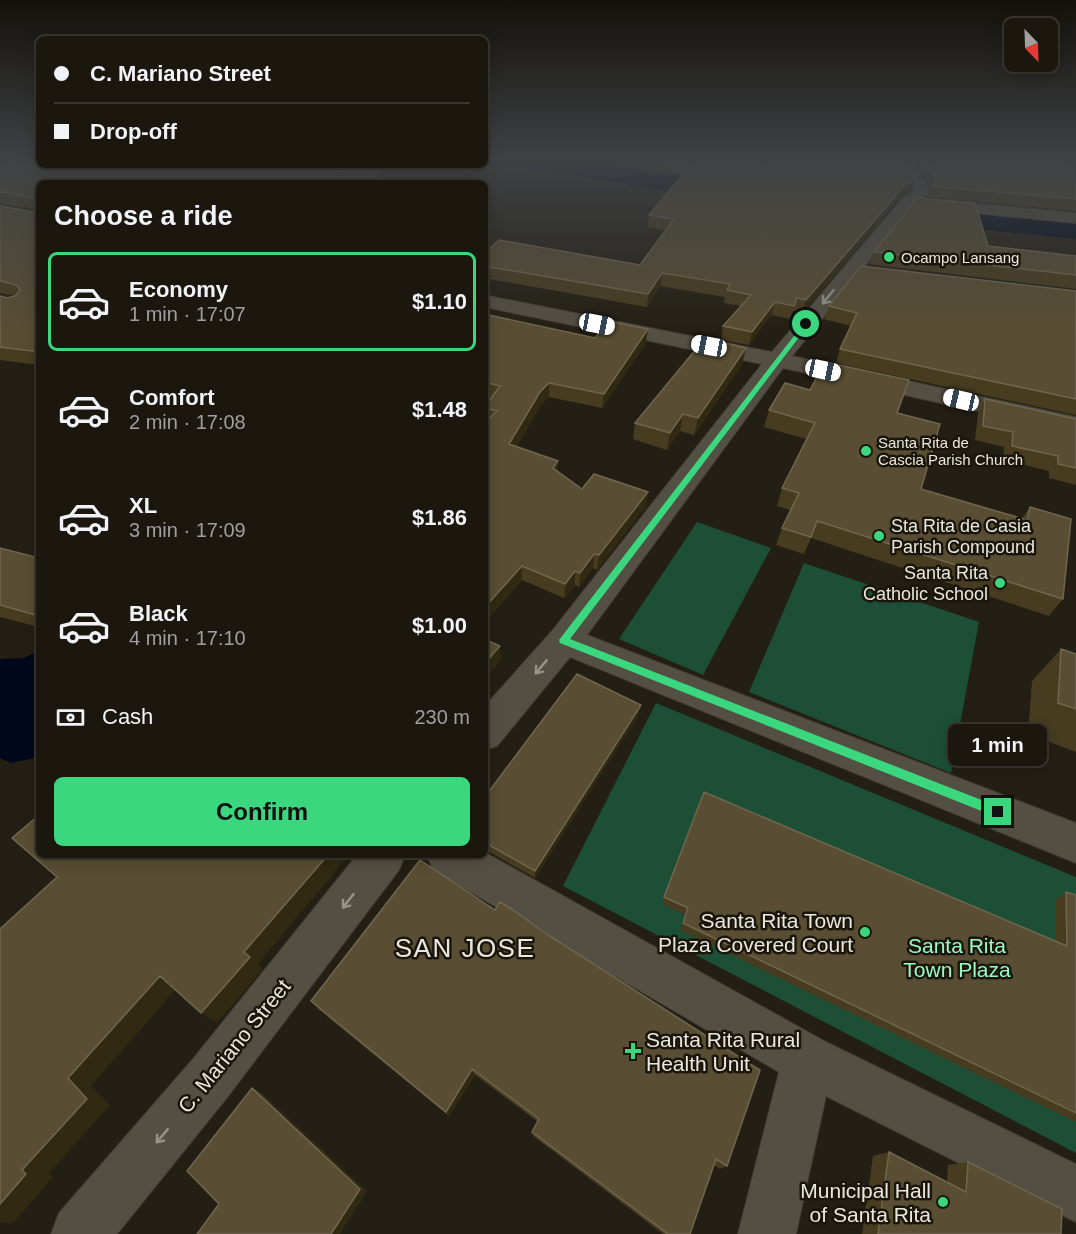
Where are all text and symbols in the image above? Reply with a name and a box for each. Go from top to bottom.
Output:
north arrow [1004,18,1058,72]
map controls [1004,18,1058,72]
text: C. Mariano Street [90,61,271,86]
text: Drop-off [90,119,177,144]
text: Choose a ride [54,201,233,231]
place label: Ocampo Lansang [901,249,1019,266]
marker: Ocampo Lansang [882,250,896,264]
icon: car [57,275,111,329]
text: Economy [129,277,228,302]
text: $1.10 [412,289,467,314]
one-way arrow [821,289,834,305]
text: 1 min · 17:07 [129,303,246,325]
route start [792,310,819,337]
car [578,312,616,336]
car [690,334,728,358]
car [804,357,842,383]
icon: car [57,383,111,437]
text: Comfort [129,385,215,410]
car [941,387,981,413]
text: $1.48 [412,397,467,422]
text: 2 min · 17:08 [129,411,246,433]
place label: Santa Rita de Cascia Parish Church [878,434,1023,468]
marker: Santa Rita de Cascia Parish Church [859,444,873,458]
icon: car [57,491,111,545]
text: XL [129,493,157,518]
text: $1.86 [412,505,467,530]
place label: Sta Rita de Casia Parish Compound [891,516,1035,557]
text: 3 min · 17:09 [129,519,246,541]
marker: Sta Rita de Casia Parish Compound [872,529,886,543]
place label: Santa Rita Catholic School [863,563,989,604]
marker: Santa Rita Catholic School [993,576,1007,590]
icon: car [57,599,111,653]
text: Black [129,601,188,626]
text: $1.00 [412,613,467,638]
text: 4 min · 17:10 [129,627,246,649]
one-way arrow [534,659,548,674]
icon: cash [54,701,87,734]
text: Cash [102,704,153,729]
text: 230 m [414,706,470,728]
callout: 1 min [948,725,1048,767]
text: 1 min [971,734,1024,756]
button: Confirm [54,777,470,846]
route end [984,798,1011,825]
one-way arrow [342,893,355,909]
place label: Santa Rita Town Plaza Covered Court [658,909,853,956]
marker: Santa Rita Town Plaza Covered Court [858,925,872,939]
district label: SAN JOSE [395,933,535,963]
park label: Santa Rita Town Plaza [903,934,1011,981]
street label: C. Mariano Street [173,975,295,1117]
place label: Santa Rita Rural Health Unit [646,1028,800,1075]
marker: Santa Rita Rural Health Unit [624,1042,642,1060]
one-way arrow [155,1128,168,1144]
place label: Municipal Hall of Santa Rita [800,1179,931,1226]
marker: Municipal Hall of Santa Rita [936,1195,950,1209]

